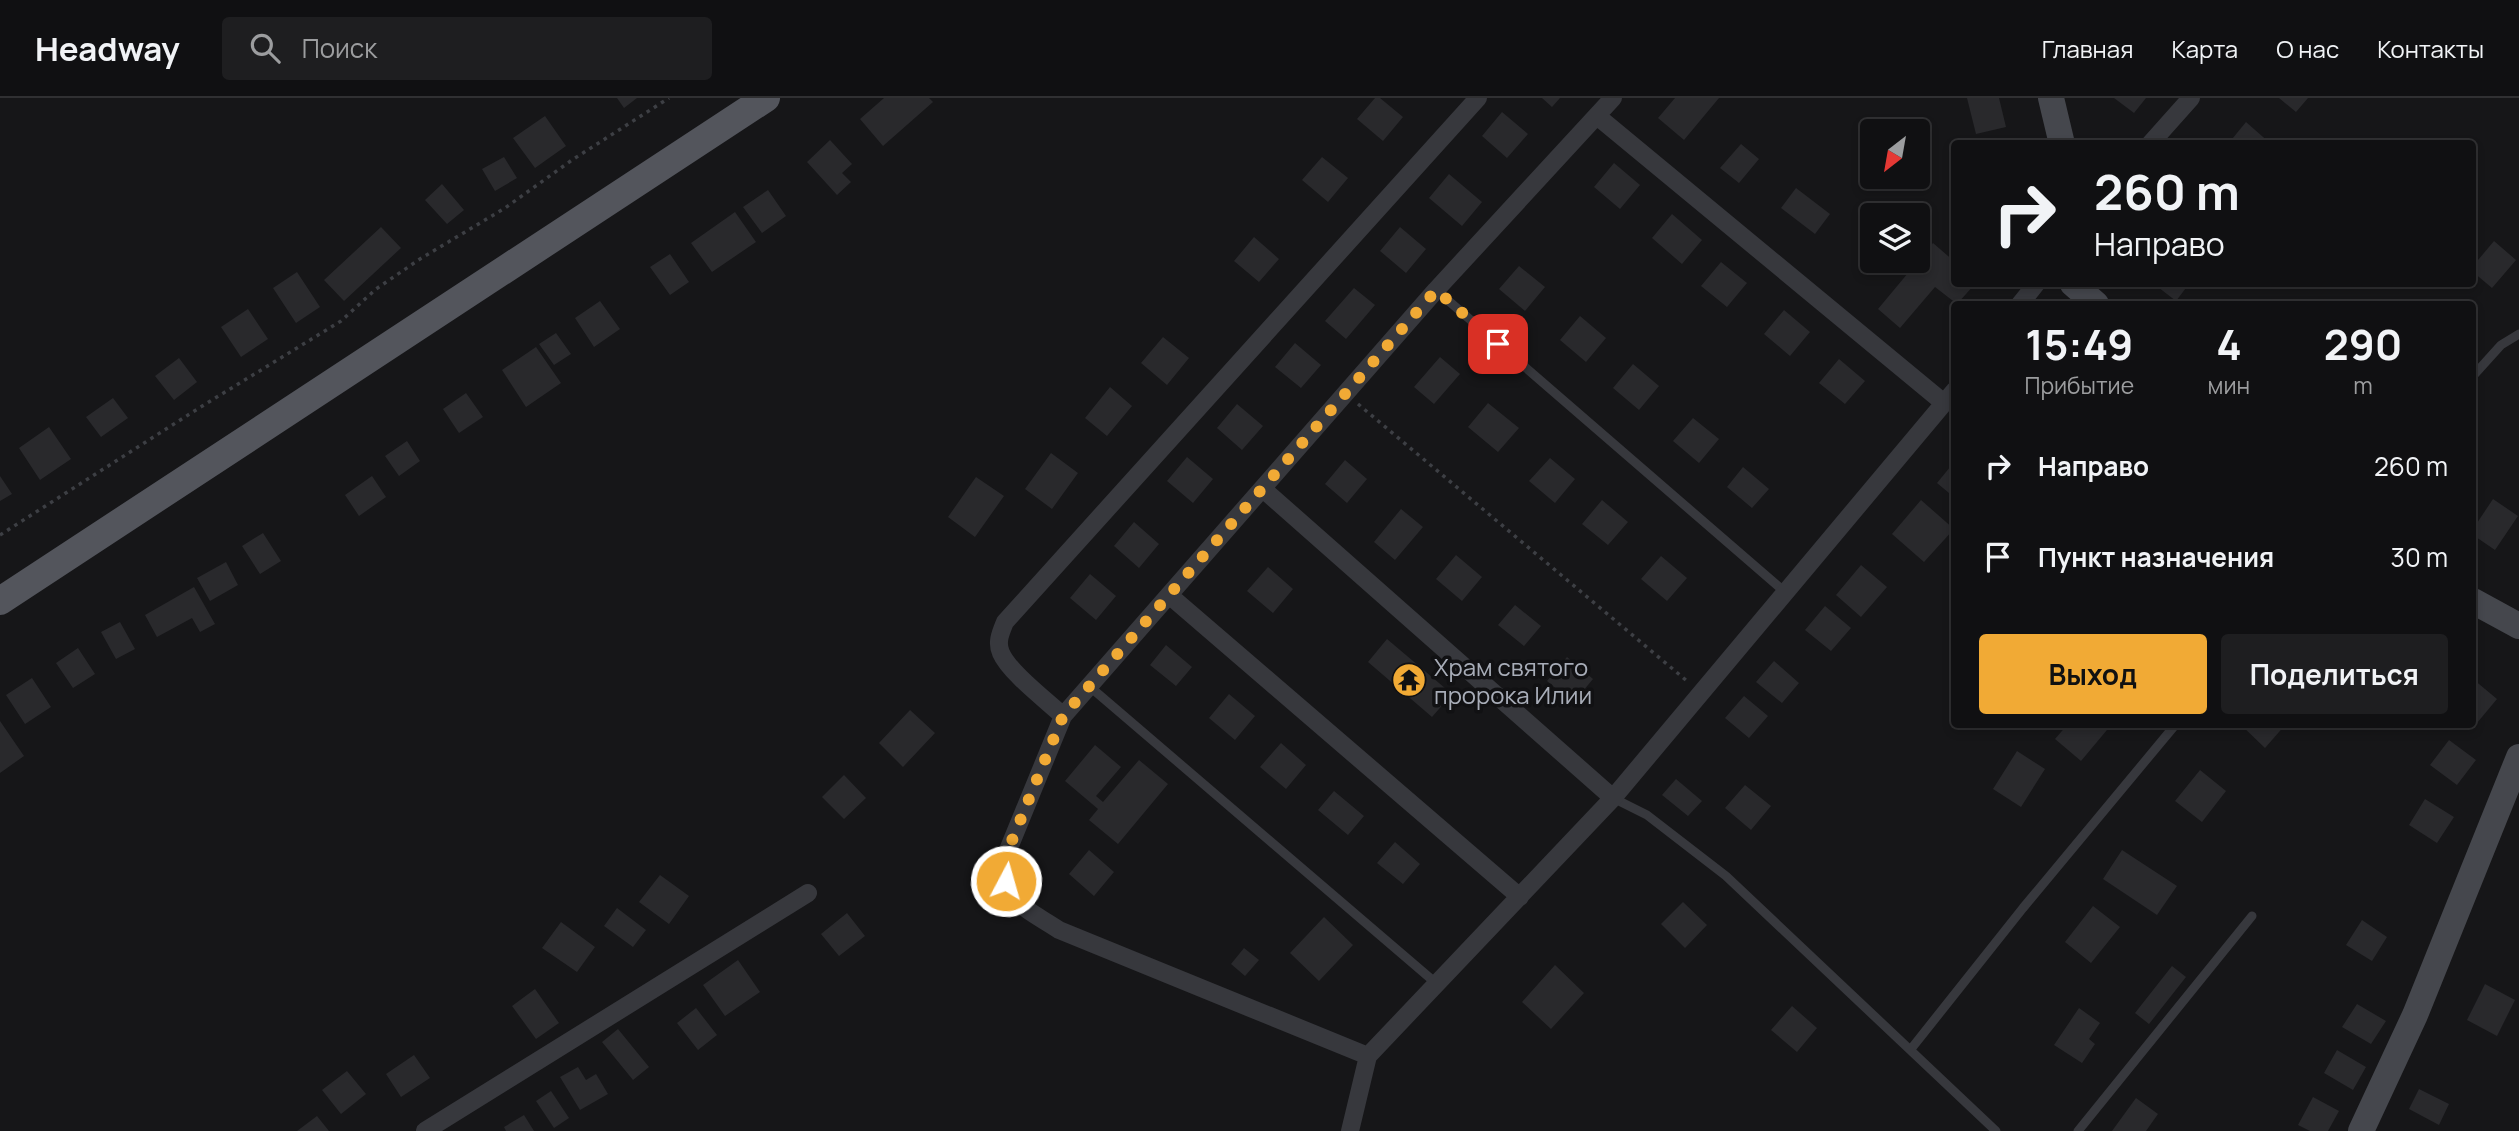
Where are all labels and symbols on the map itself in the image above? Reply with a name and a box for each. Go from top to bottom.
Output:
north arrow [1860,119,1930,189]
pin [1468,314,1528,374]
place label: Храм святого пророка Илии [1434,650,1592,711]
temple icon: Храм святого пророка Илии [1390,661,1428,699]
position arrow [969,844,1043,918]

